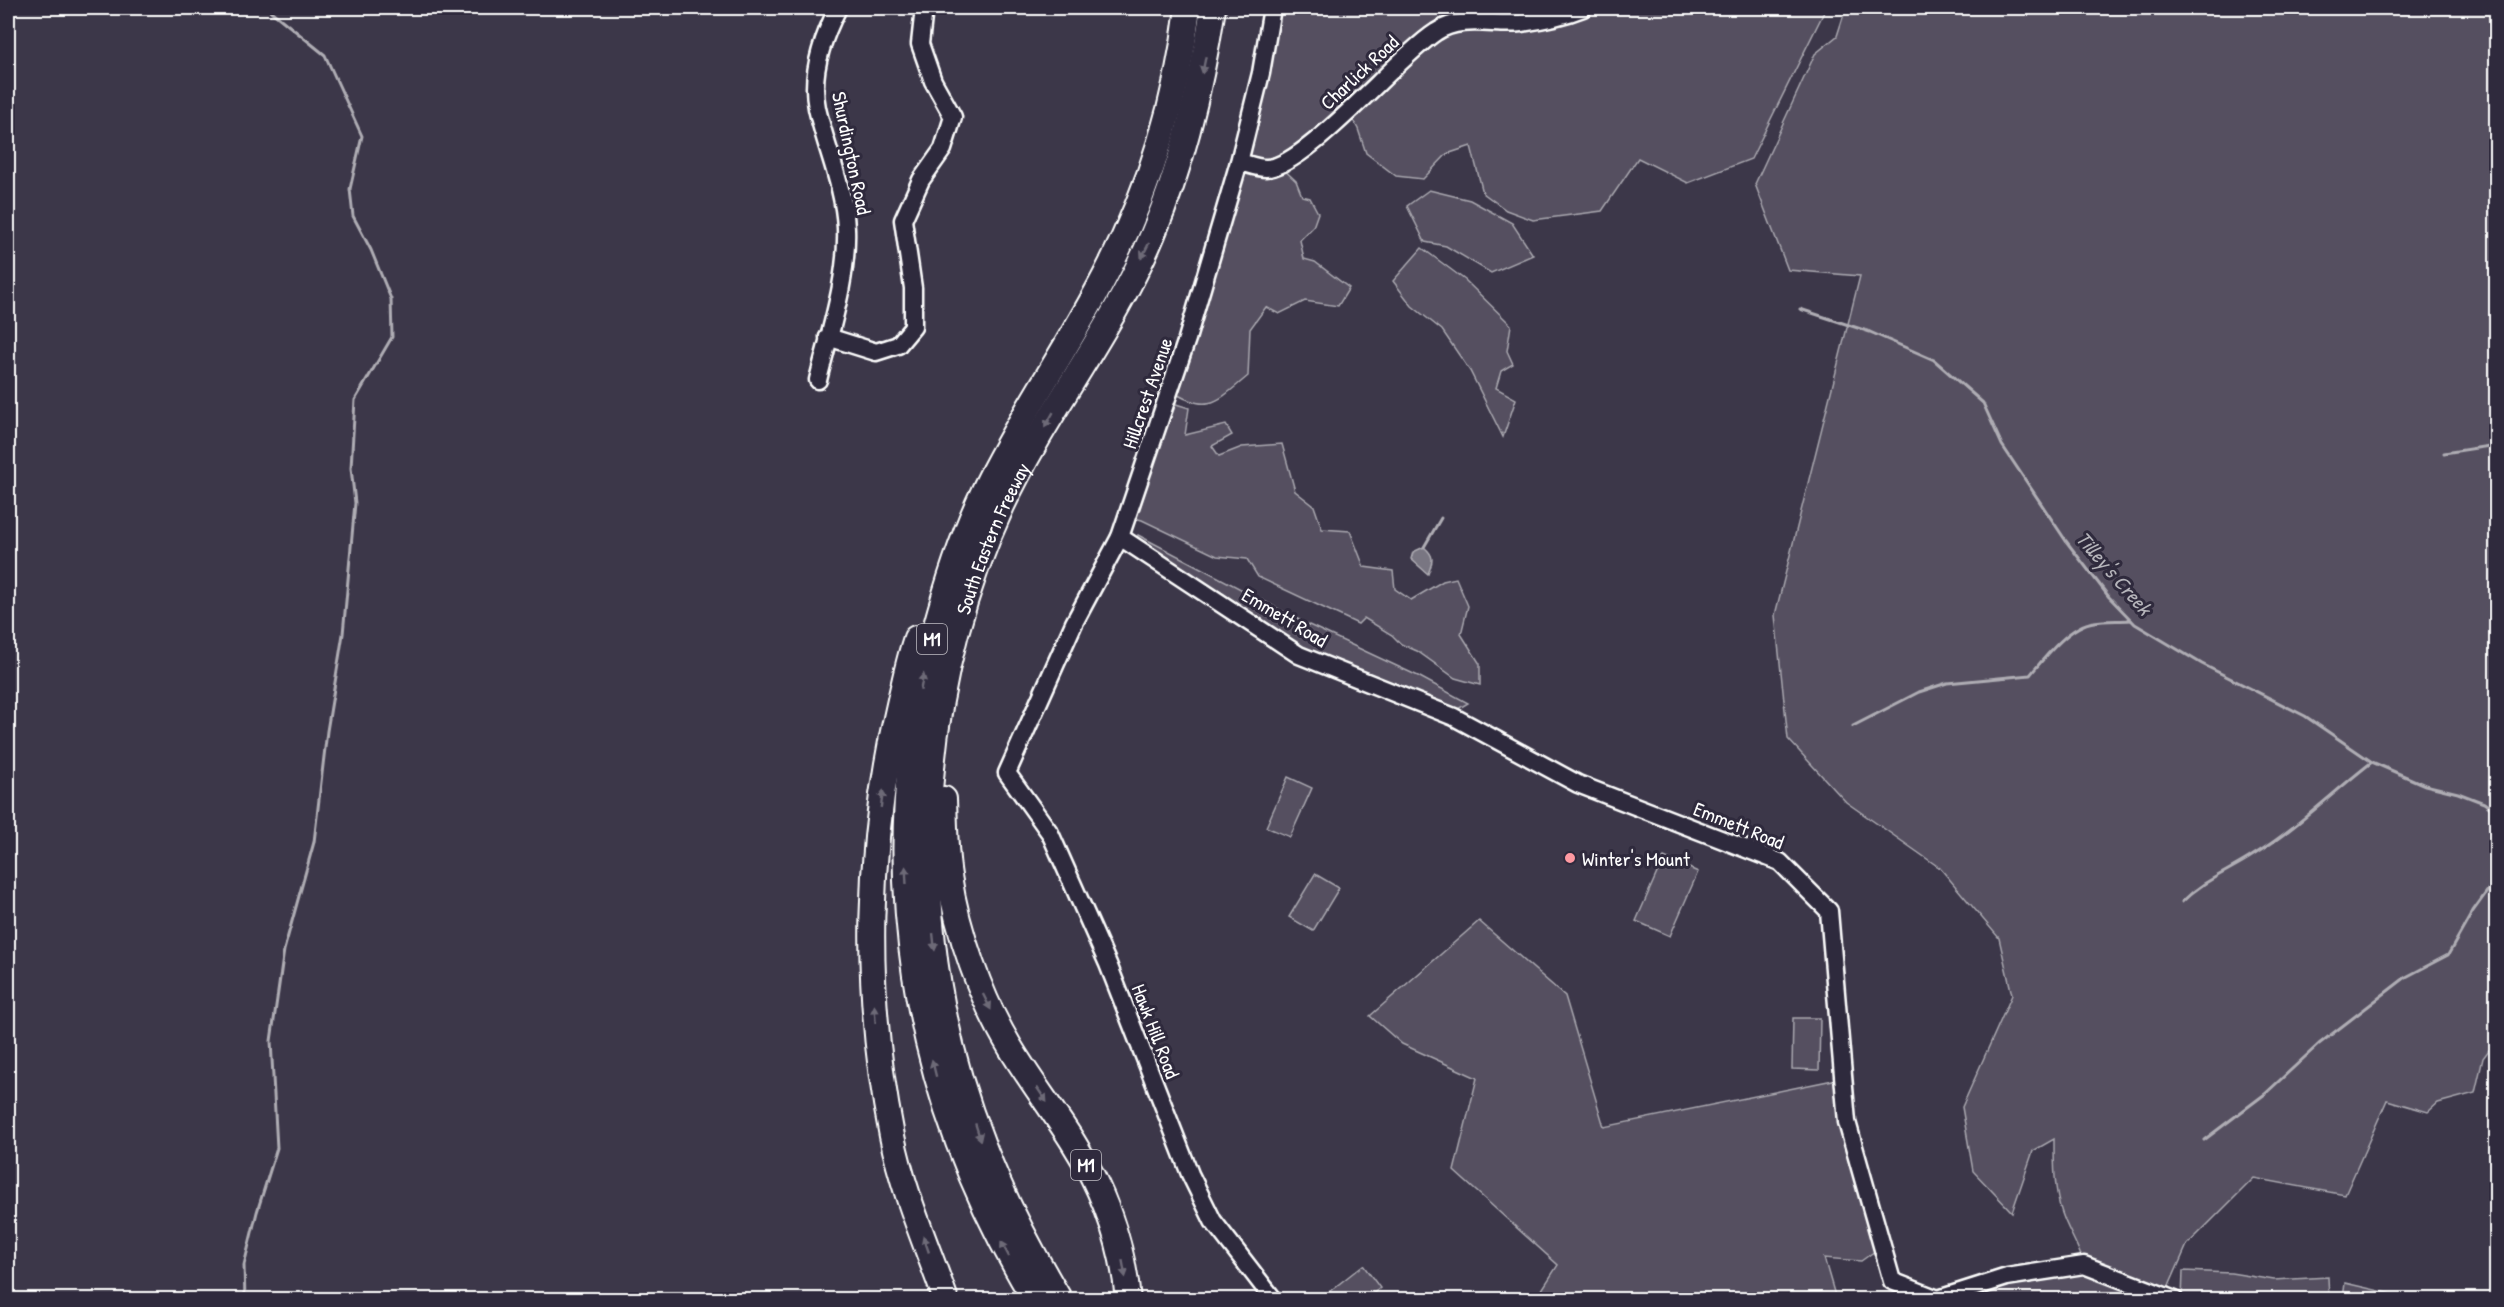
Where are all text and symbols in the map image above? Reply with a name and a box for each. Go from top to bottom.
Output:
street label: Charlick Road [1314,29,1404,115]
one-way arrow [1199,56,1208,75]
street label: Shurdington Road [826,89,878,217]
one-way arrow [1141,242,1150,259]
street label: Hillcrest Avenue [1115,334,1179,452]
one-way arrow [1043,412,1054,428]
street label: South Eastern Freeway [949,457,1035,617]
water label: Tilley's Creek [2070,525,2160,623]
street label: Emmett Road [1237,581,1333,653]
road number: M1 [917,624,947,654]
one-way arrow [918,673,928,691]
one-way arrow [877,789,886,808]
street label: Emmett Road [1690,795,1788,855]
place label: Winter's Mount [1582,845,1691,872]
marker: Winter's Mount [1563,851,1577,865]
one-way arrow [901,866,910,885]
one-way arrow [929,933,939,952]
street label: Hawk Hill Road [1126,980,1186,1082]
one-way arrow [982,993,991,1010]
one-way arrow [870,1005,879,1024]
one-way arrow [928,1059,938,1077]
one-way arrow [1036,1086,1048,1102]
one-way arrow [973,1123,983,1141]
road number: M1 [1071,1150,1101,1180]
one-way arrow [921,1235,931,1253]
one-way arrow [1000,1240,1010,1257]
one-way arrow [1120,1260,1129,1279]

